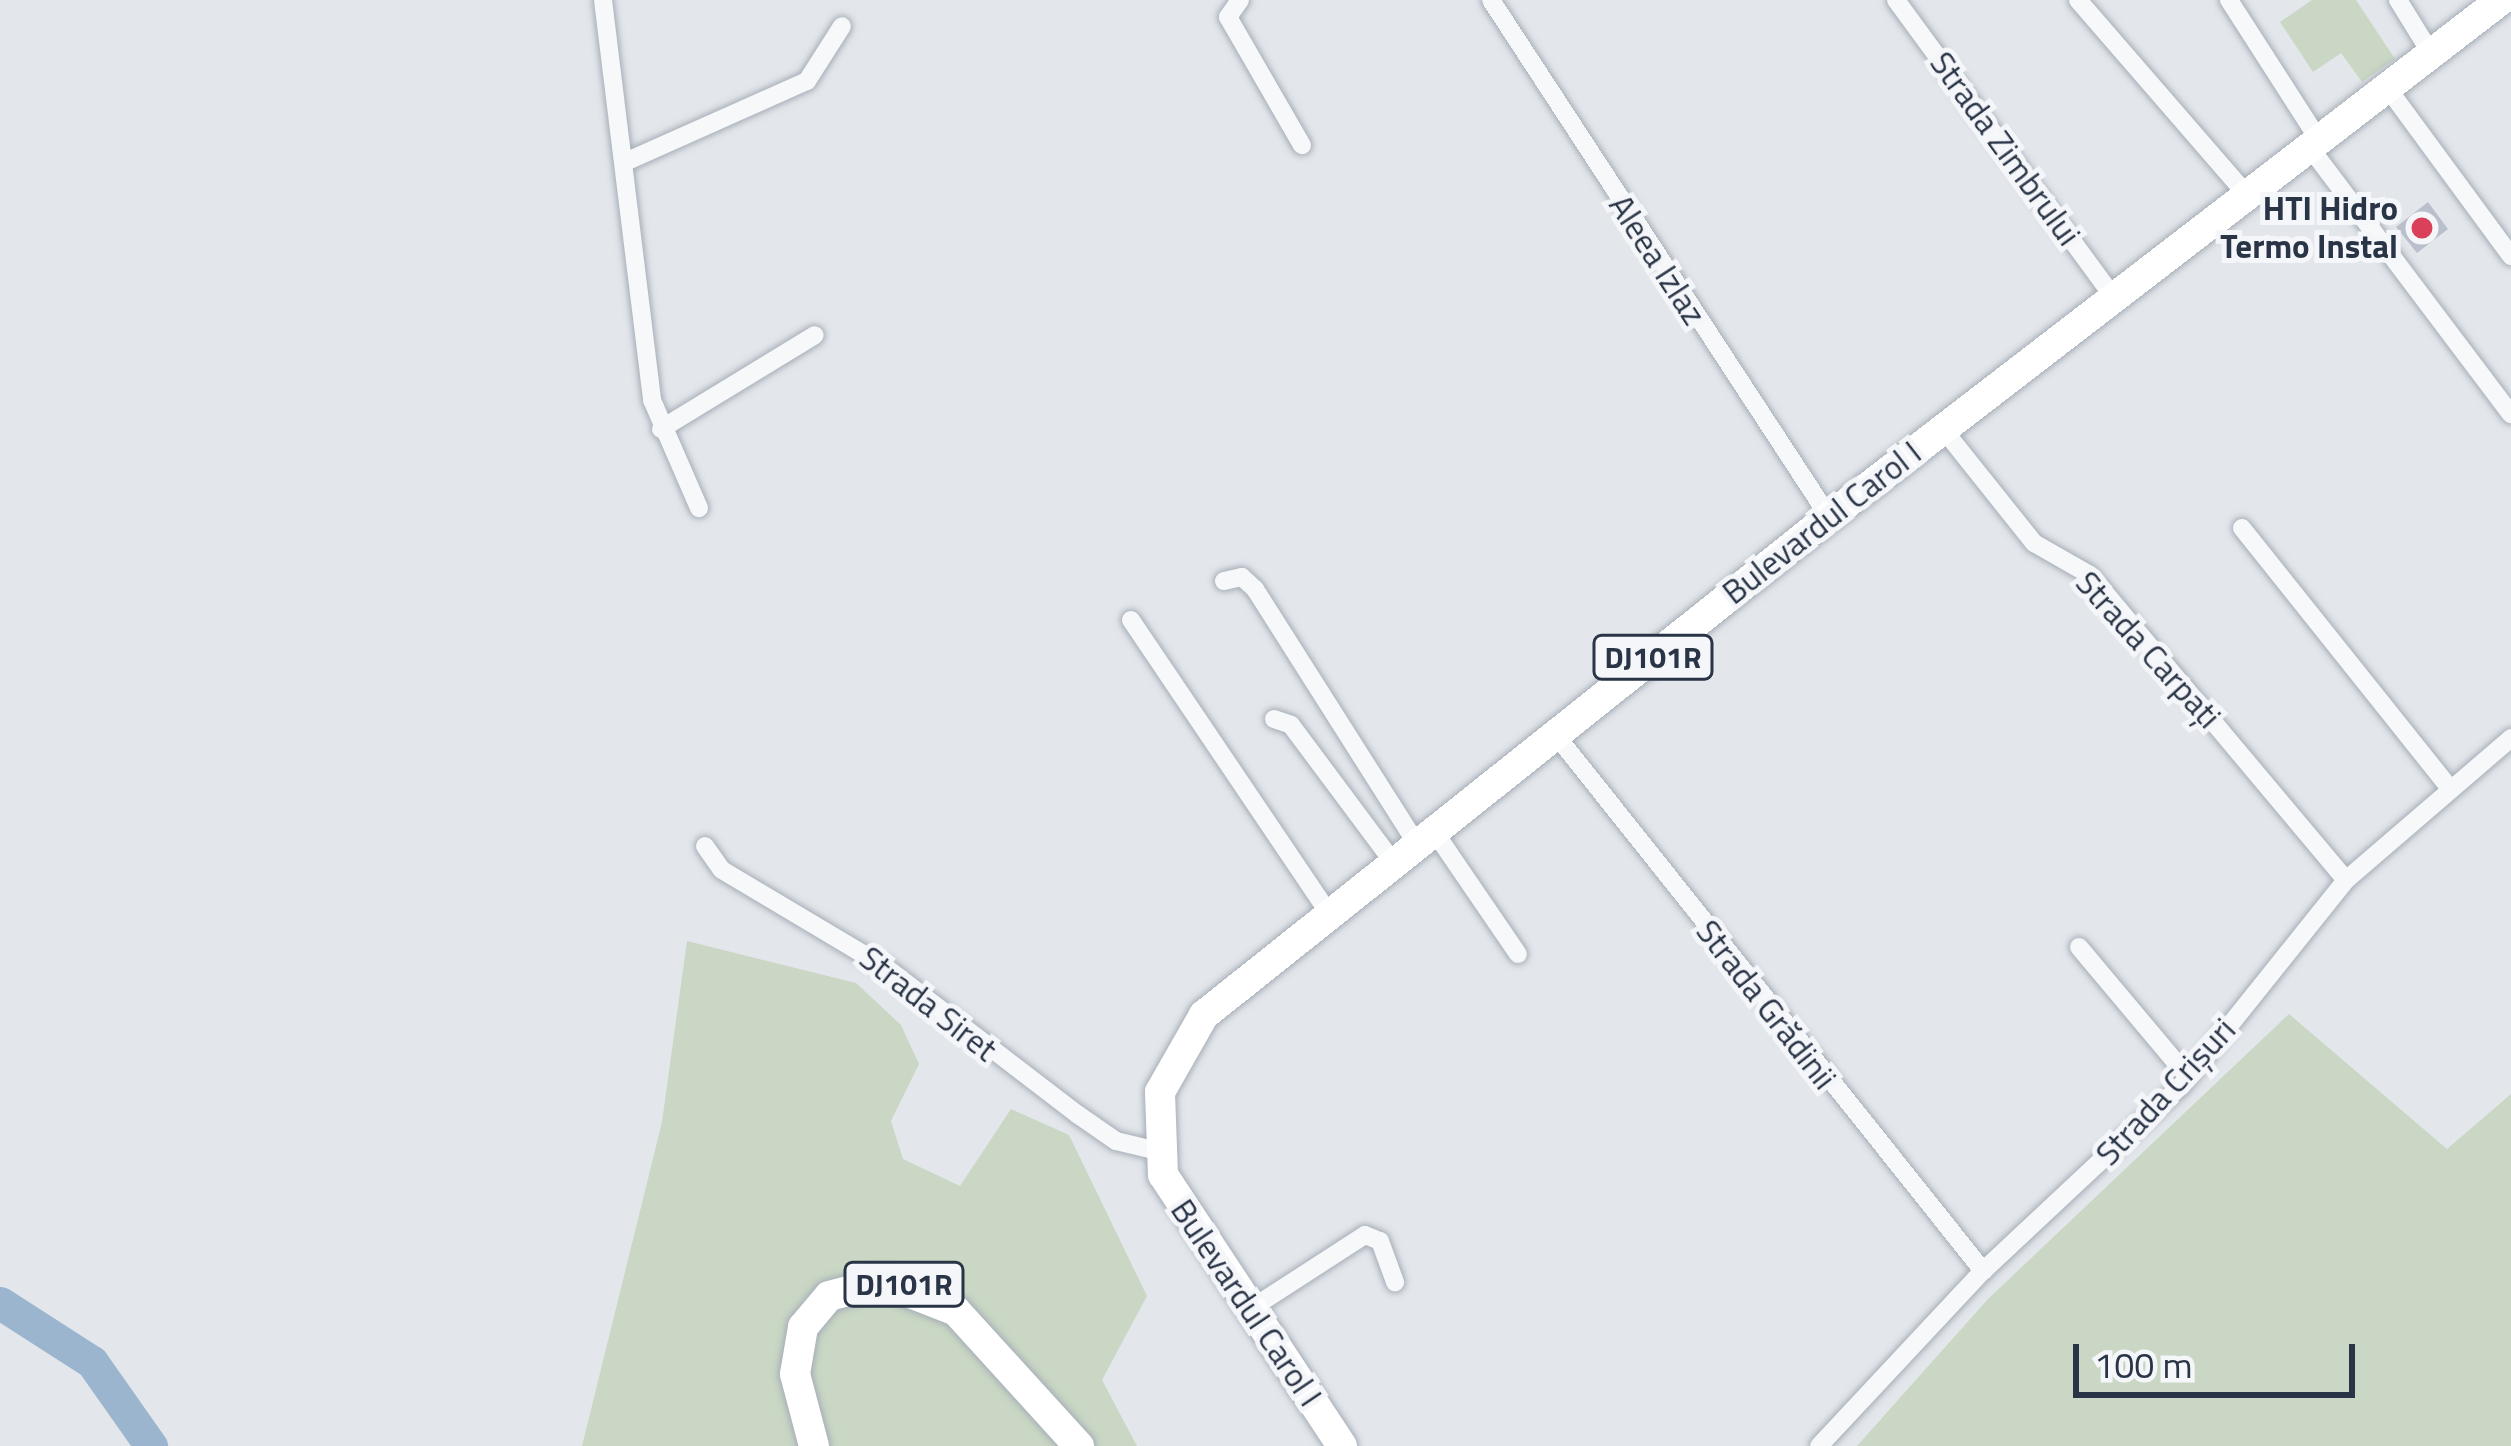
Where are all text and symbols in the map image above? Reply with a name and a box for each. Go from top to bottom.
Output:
street label: Strada Zimbrului [1922,45,2088,253]
street label: Aleea Izlaz [1600,188,1714,332]
place label: HTI Hidro Termo Instal [2220,189,2398,267]
marker: HTI Hidro Termo Instal [2409,215,2435,241]
street label: Bulevardul Carol I [1715,433,1929,613]
street label: Strada Carpați [2067,564,2229,736]
road number: DJ101R [1590,633,1716,681]
street label: Strada Grădinii [1688,913,1844,1097]
street label: Strada Siret [852,938,1004,1070]
street label: Strada Crișuri [2088,1010,2244,1174]
street label: Bulevardul Carol I [1162,1192,1330,1414]
road number: DJ101R [841,1260,967,1308]
scale bar [2079,1320,2361,1394]
text: 100 m [2094,1337,2193,1392]

